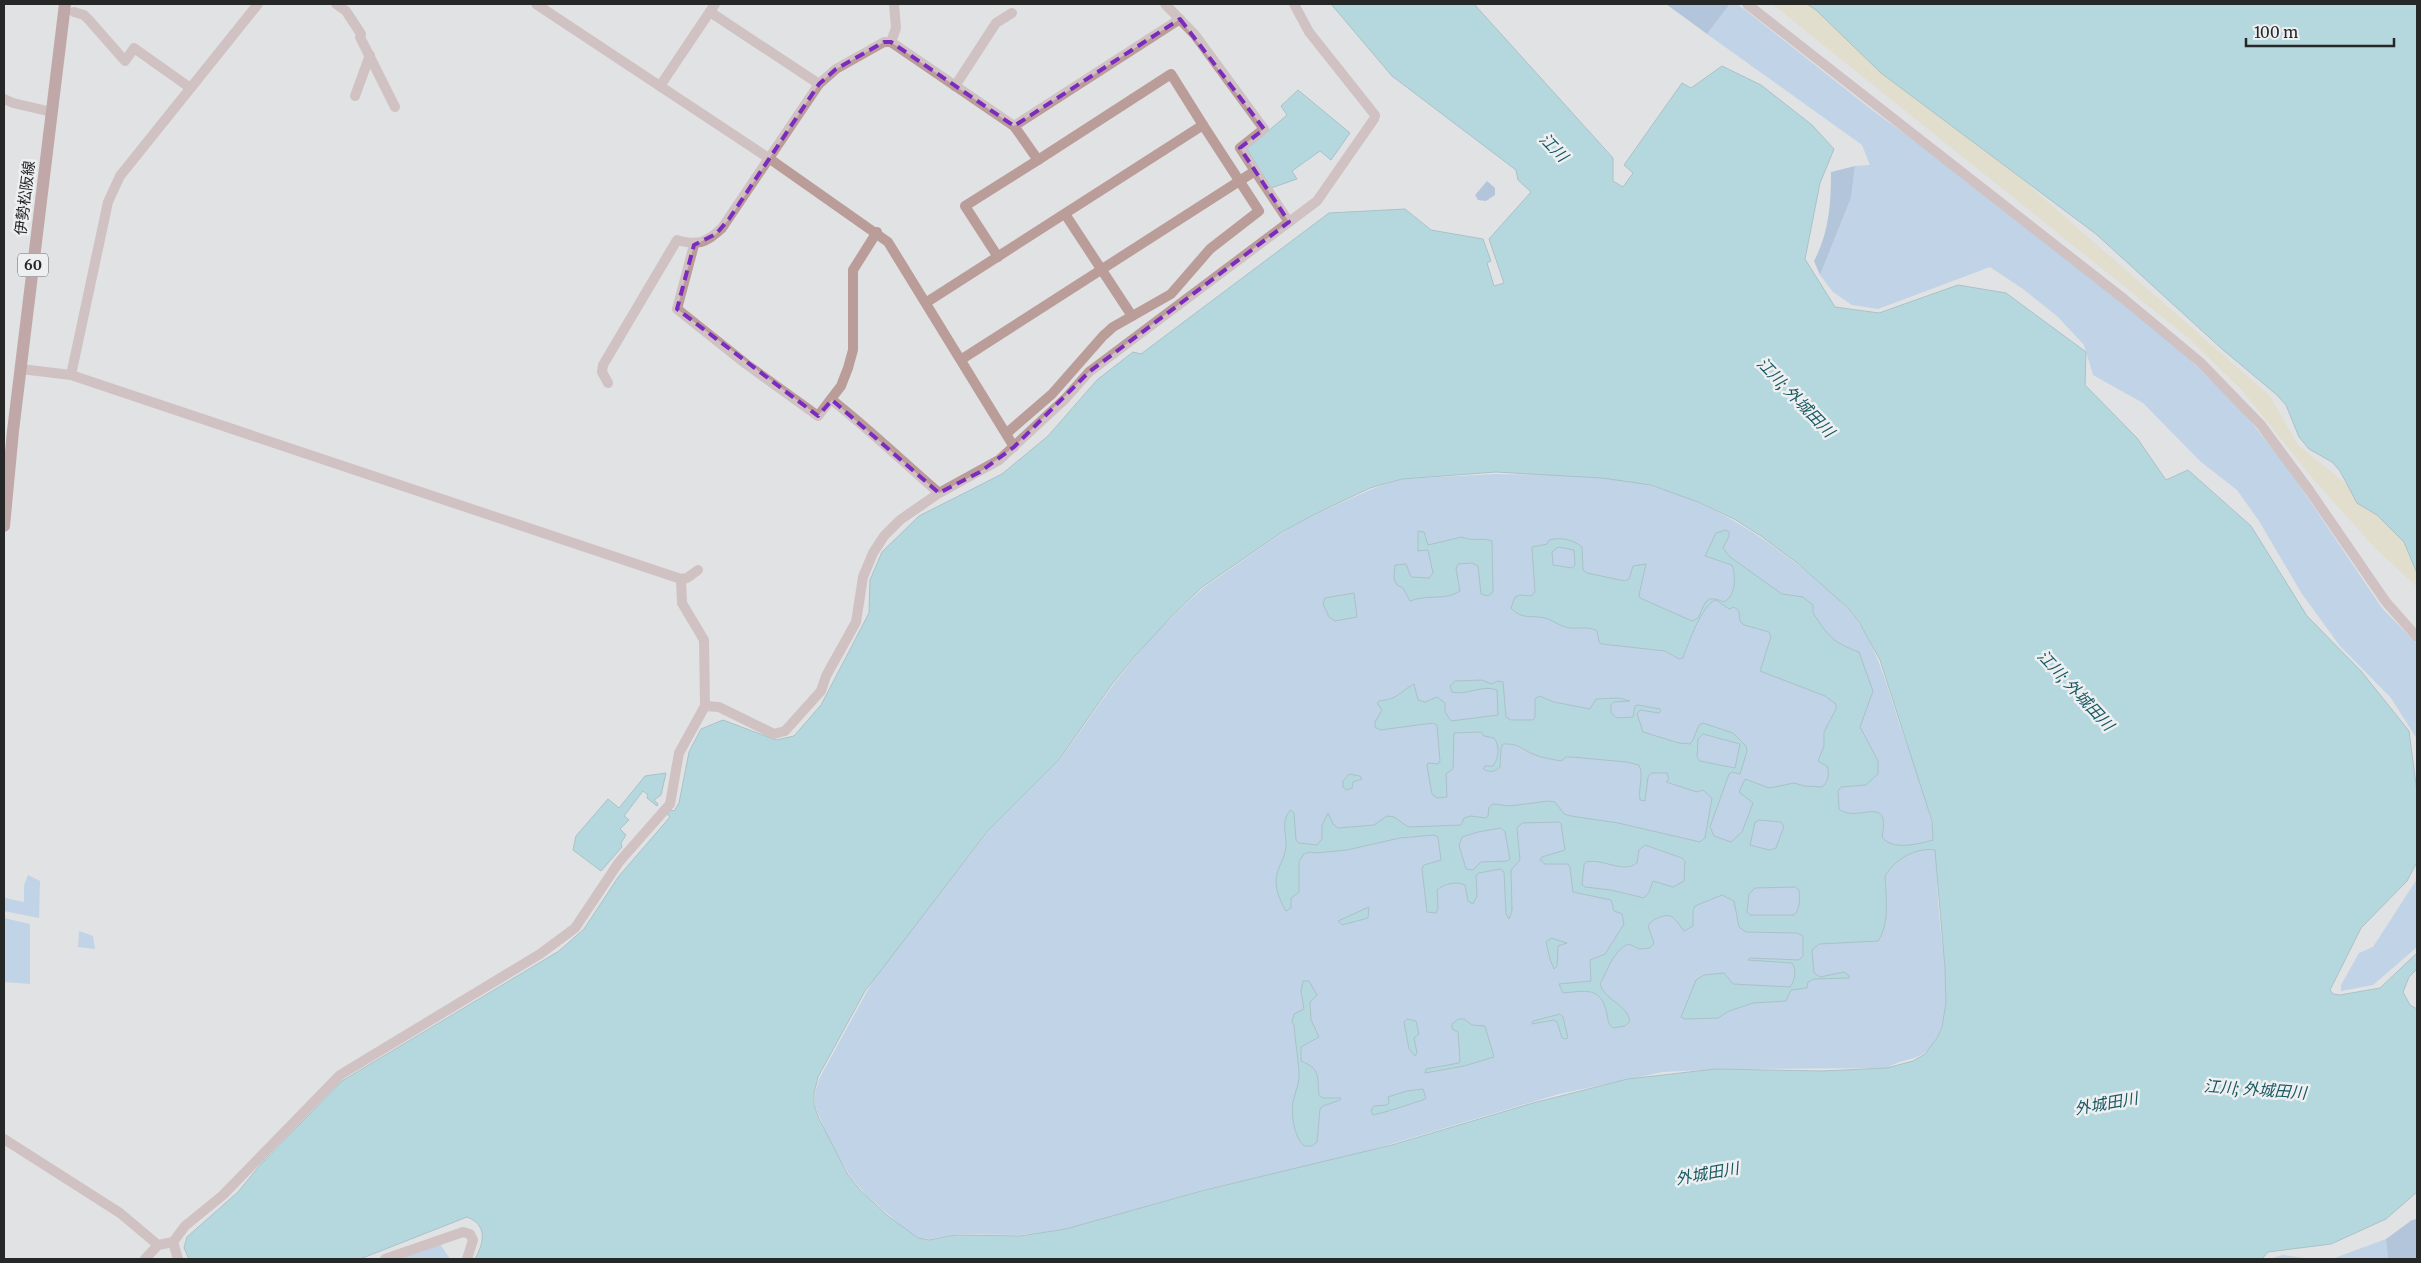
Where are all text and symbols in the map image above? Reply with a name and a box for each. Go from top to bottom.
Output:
scale bar [2246,15,2394,47]
text: 100 m [2254,23,2298,42]
water label: 江川 [1536,129,1574,167]
street label: 伊勢松阪線 [11,160,39,236]
road number: 60 [18,254,48,276]
water label: 江川; 外城田川 [1753,353,1840,442]
water label: 江川; 外城田川 [2034,645,2120,736]
water label: 江川; 外城田川 [2203,1075,2309,1103]
water label: 外城田川 [2073,1087,2141,1118]
water label: 外城田川 [1674,1157,1742,1188]

